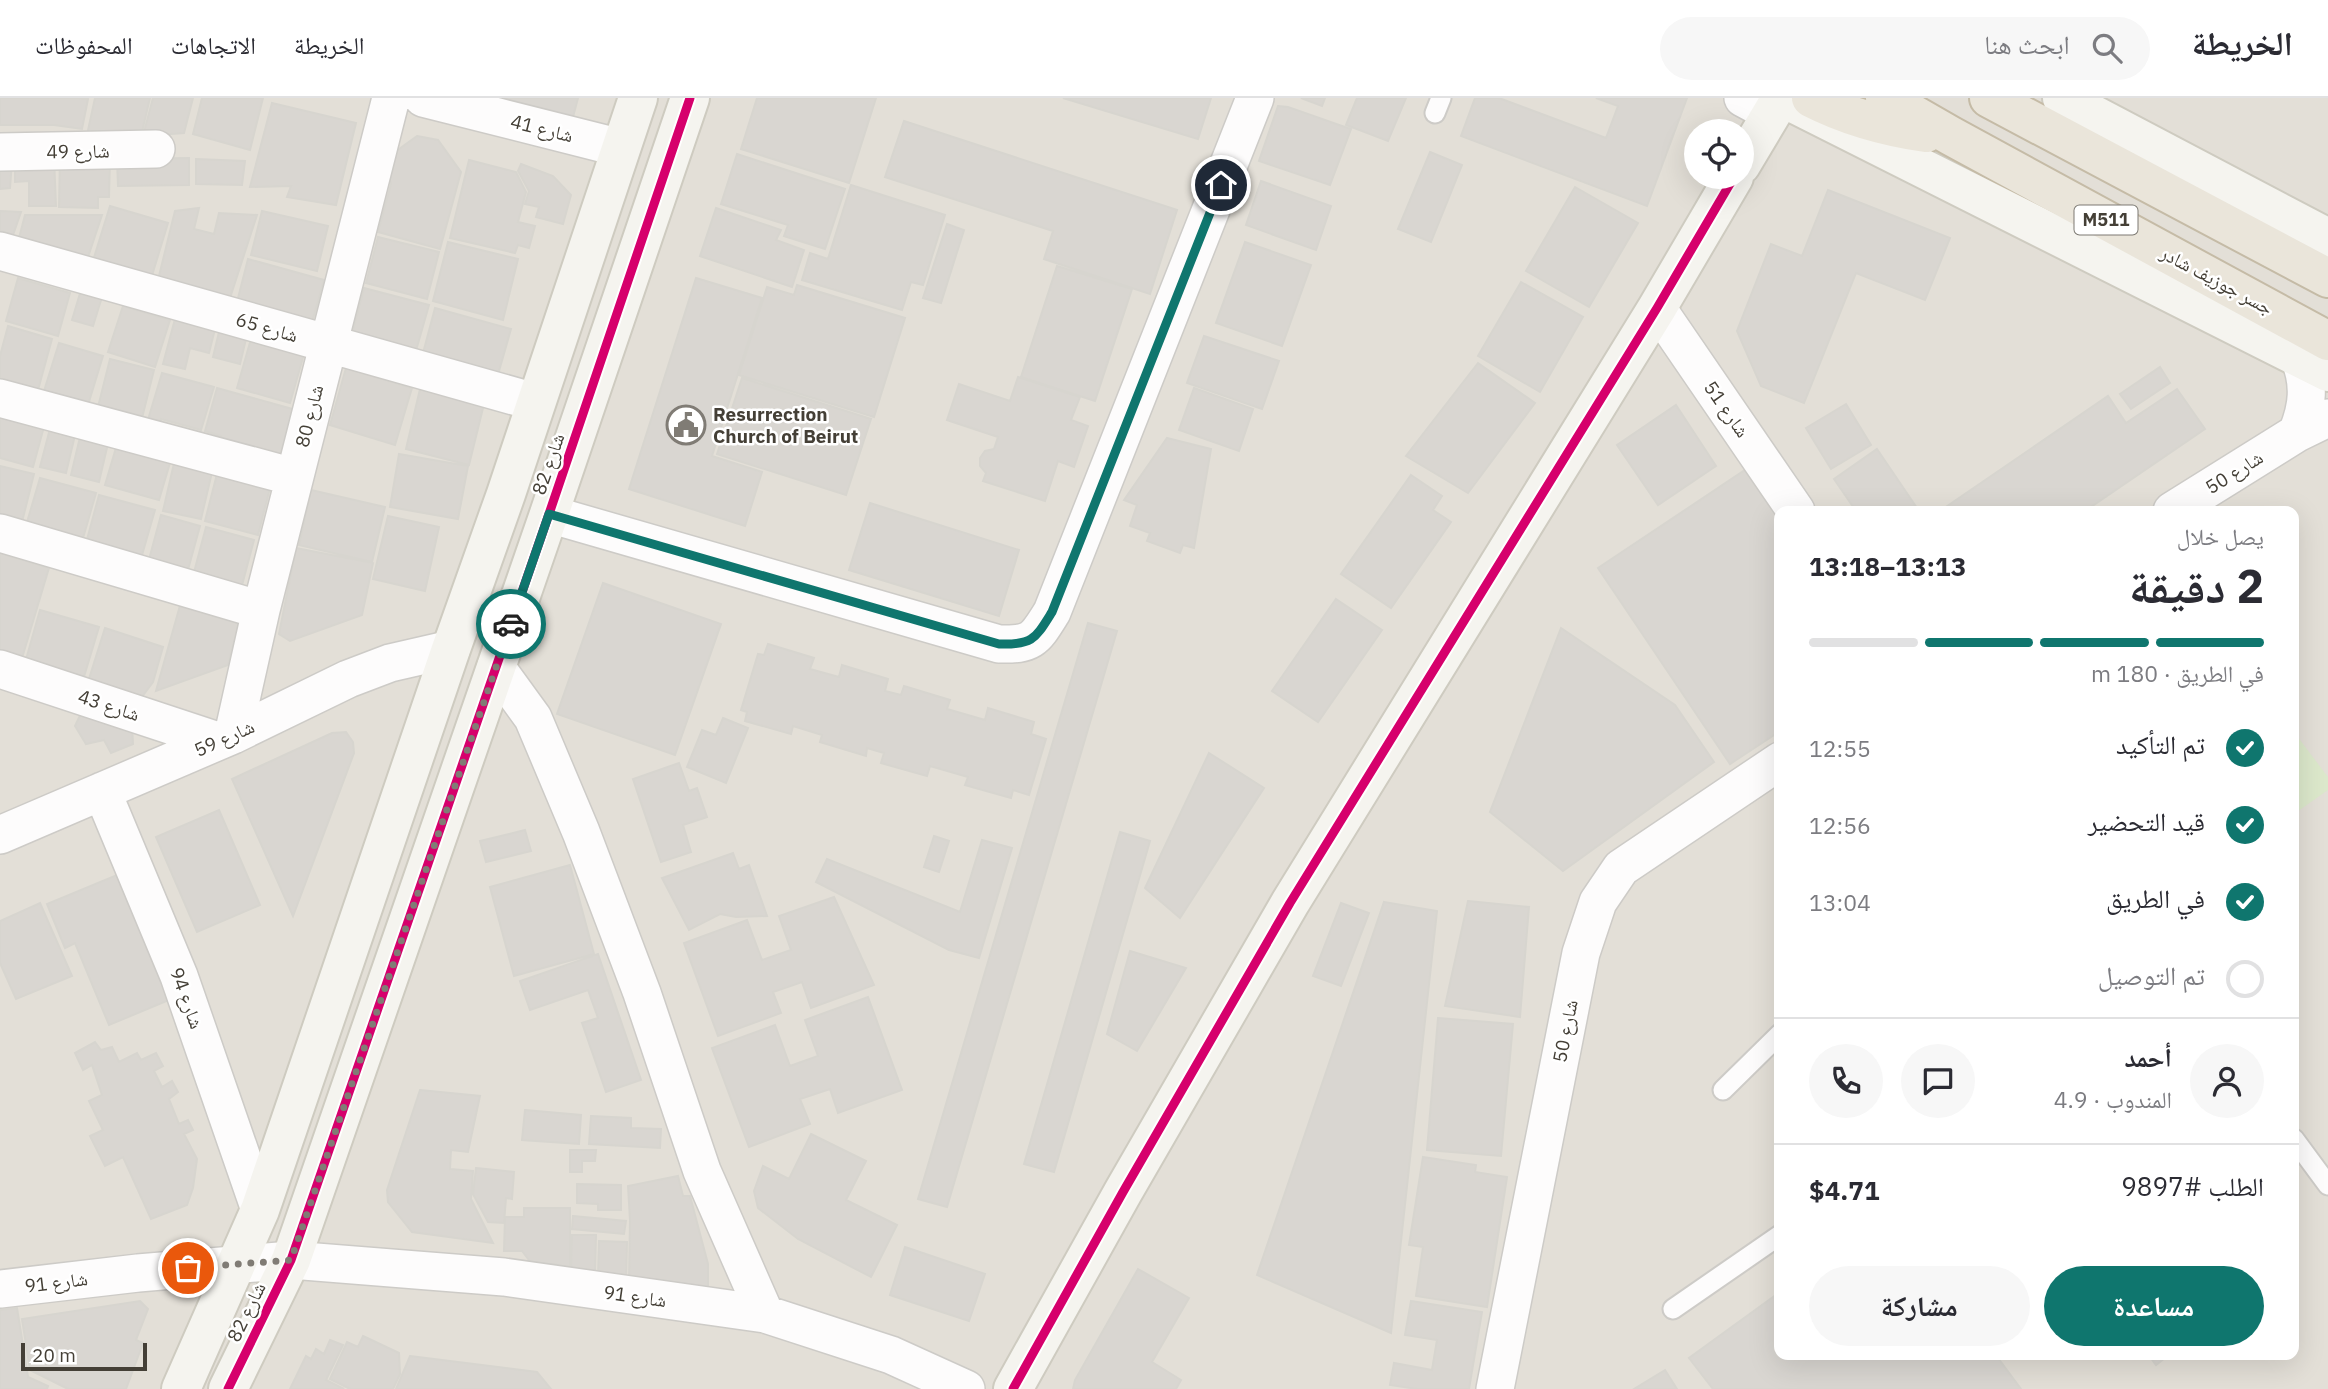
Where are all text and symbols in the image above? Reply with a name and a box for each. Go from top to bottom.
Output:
search box [1660,17,2150,80]
text: الخريطة [2192,21,2293,64]
text: ابحث هنا [1984,27,2070,61]
text: المحفوظات [35,29,133,61]
text: الاتجاهات [171,29,256,61]
text: الخريطة [294,29,365,61]
icon: search [2088,29,2126,67]
street label: شارع 41 [508,109,576,147]
map controls [1684,119,1754,189]
button: locate [1684,119,1754,189]
street label: شارع 49 [46,138,110,164]
pin [1191,155,1251,215]
icon: home [1202,166,1240,204]
road number: M511 [2074,205,2138,234]
street label: جسر جوزيف شادر [2156,240,2277,320]
street label: شارع 65 [233,307,301,347]
street label: شارع 51 [1699,376,1755,442]
street label: شارع 80 [290,382,328,450]
place label: Resurrection Church of Beirut [713,402,858,448]
public building icon: Resurrection Church of Beirut [665,404,707,446]
street label: شارع 82 [526,430,570,498]
street label: شارع 50 [2201,445,2267,499]
text: يصل خلال [2177,521,2264,551]
text: 13:13–13:18 [1809,549,1966,583]
text: 2 دقيقة [2129,556,2264,616]
courier [476,589,546,659]
icon: car [492,605,530,643]
text: في الطريق · 180 m [2091,658,2264,688]
street label: شارع 43 [75,684,143,726]
street label: شارع 59 [190,714,258,762]
text: تم التأكيد [2116,727,2205,761]
icon: check [2226,729,2264,767]
text: 12:55 [1809,733,1871,763]
text: قيد التحضير [2088,804,2205,838]
icon: check [2226,806,2264,844]
text: 12:56 [1809,810,1871,840]
text: في الطريق [2106,881,2205,915]
icon: check [2226,883,2264,921]
text: 13:04 [1809,887,1871,917]
text: تم التوصيل [2098,958,2205,992]
street label: شارع 94 [165,964,209,1032]
street label: شارع 50 [1547,998,1583,1064]
text: أحمد [2124,1040,2172,1074]
button: phone [1809,1044,1883,1118]
button: chat [1901,1044,1975,1118]
button: person [2190,1044,2264,1118]
text: المندوب · 4.9 [2054,1084,2172,1114]
text: الطلب #9897 [2121,1169,2264,1203]
text: $4.71 [1809,1173,1880,1207]
pin [158,1238,218,1298]
icon: bag [169,1249,207,1287]
street label: شارع 91 [23,1266,89,1298]
button: مشاركة [1809,1266,2030,1346]
button: مساعدة [2044,1266,2264,1346]
street label: شارع 82 [221,1278,271,1346]
street label: شارع 91 [602,1280,668,1312]
scale bar [21,1340,147,1372]
text: 20 m [32,1343,76,1367]

